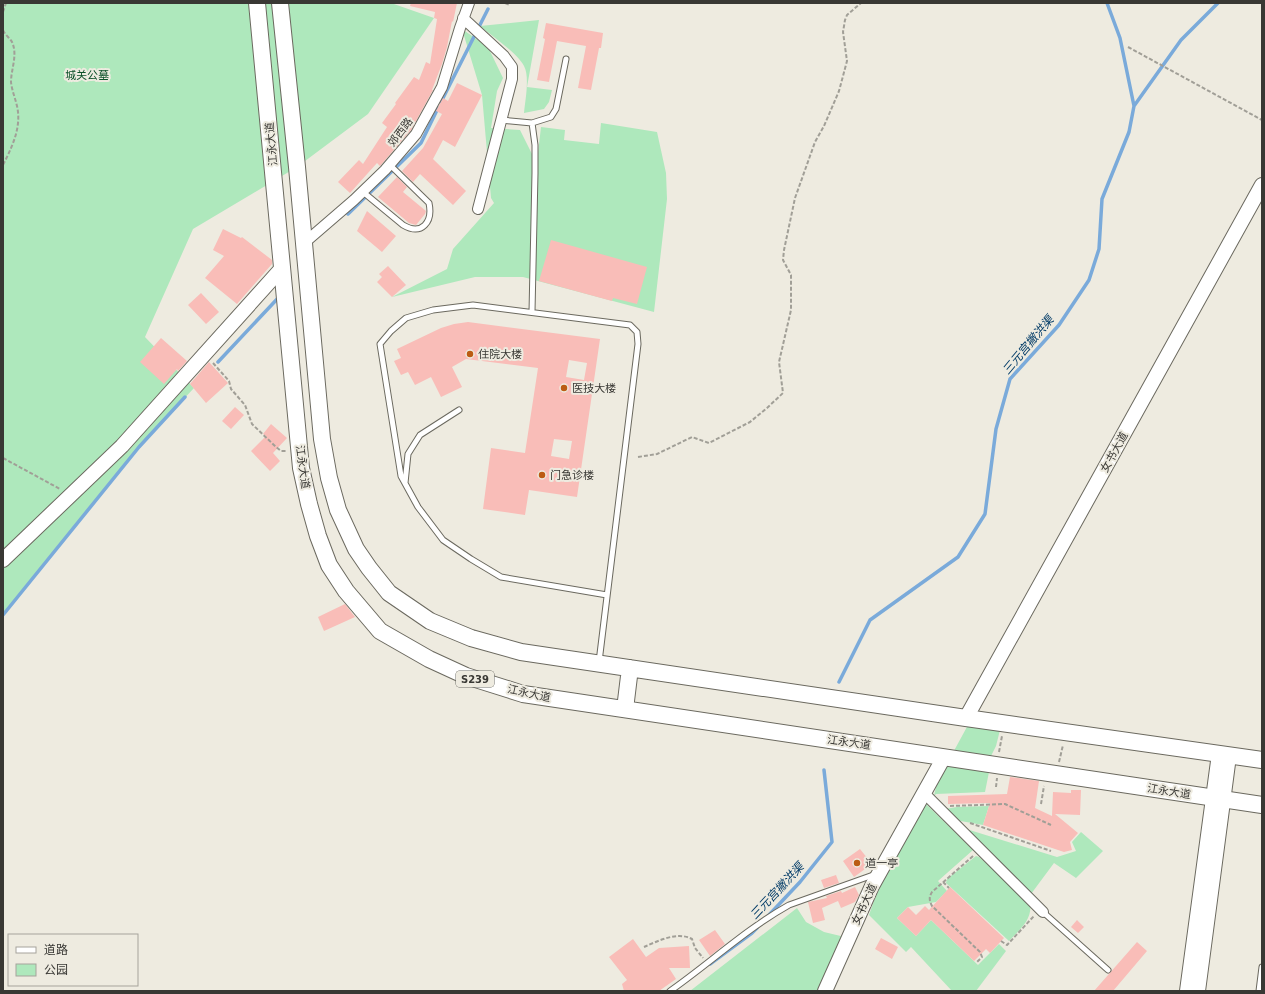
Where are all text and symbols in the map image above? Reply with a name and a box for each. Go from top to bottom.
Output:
park label: 城关公墓 [65,69,109,82]
street label: 郊西路 [385,115,416,149]
street label: 江永大道 [263,121,280,166]
water label: 三元宫撇洪渠 [999,311,1058,377]
place label: 住院大楼 [478,348,522,361]
marker: 住院大楼 [465,349,475,359]
place label: 医技大楼 [572,382,616,395]
marker: 医技大楼 [559,383,569,393]
street label: 女书大道 [1098,430,1131,475]
street label: 江永大道 [293,444,312,490]
place label: 门急诊楼 [550,469,594,482]
marker: 门急诊楼 [537,470,547,480]
road number: S239 [456,671,494,687]
street label: 江永大道 [506,683,552,704]
street label: 江永大道 [826,733,872,752]
street label: 江永大道 [1146,782,1192,801]
place label: 道一亭 [865,857,898,870]
water label: 三元宫撇洪渠 [747,858,808,922]
marker: 道一亭 [852,858,862,868]
street label: 女书大道 [849,882,880,927]
legend [8,934,138,986]
text: 道路 [44,943,68,957]
text: 公园 [44,963,68,977]

